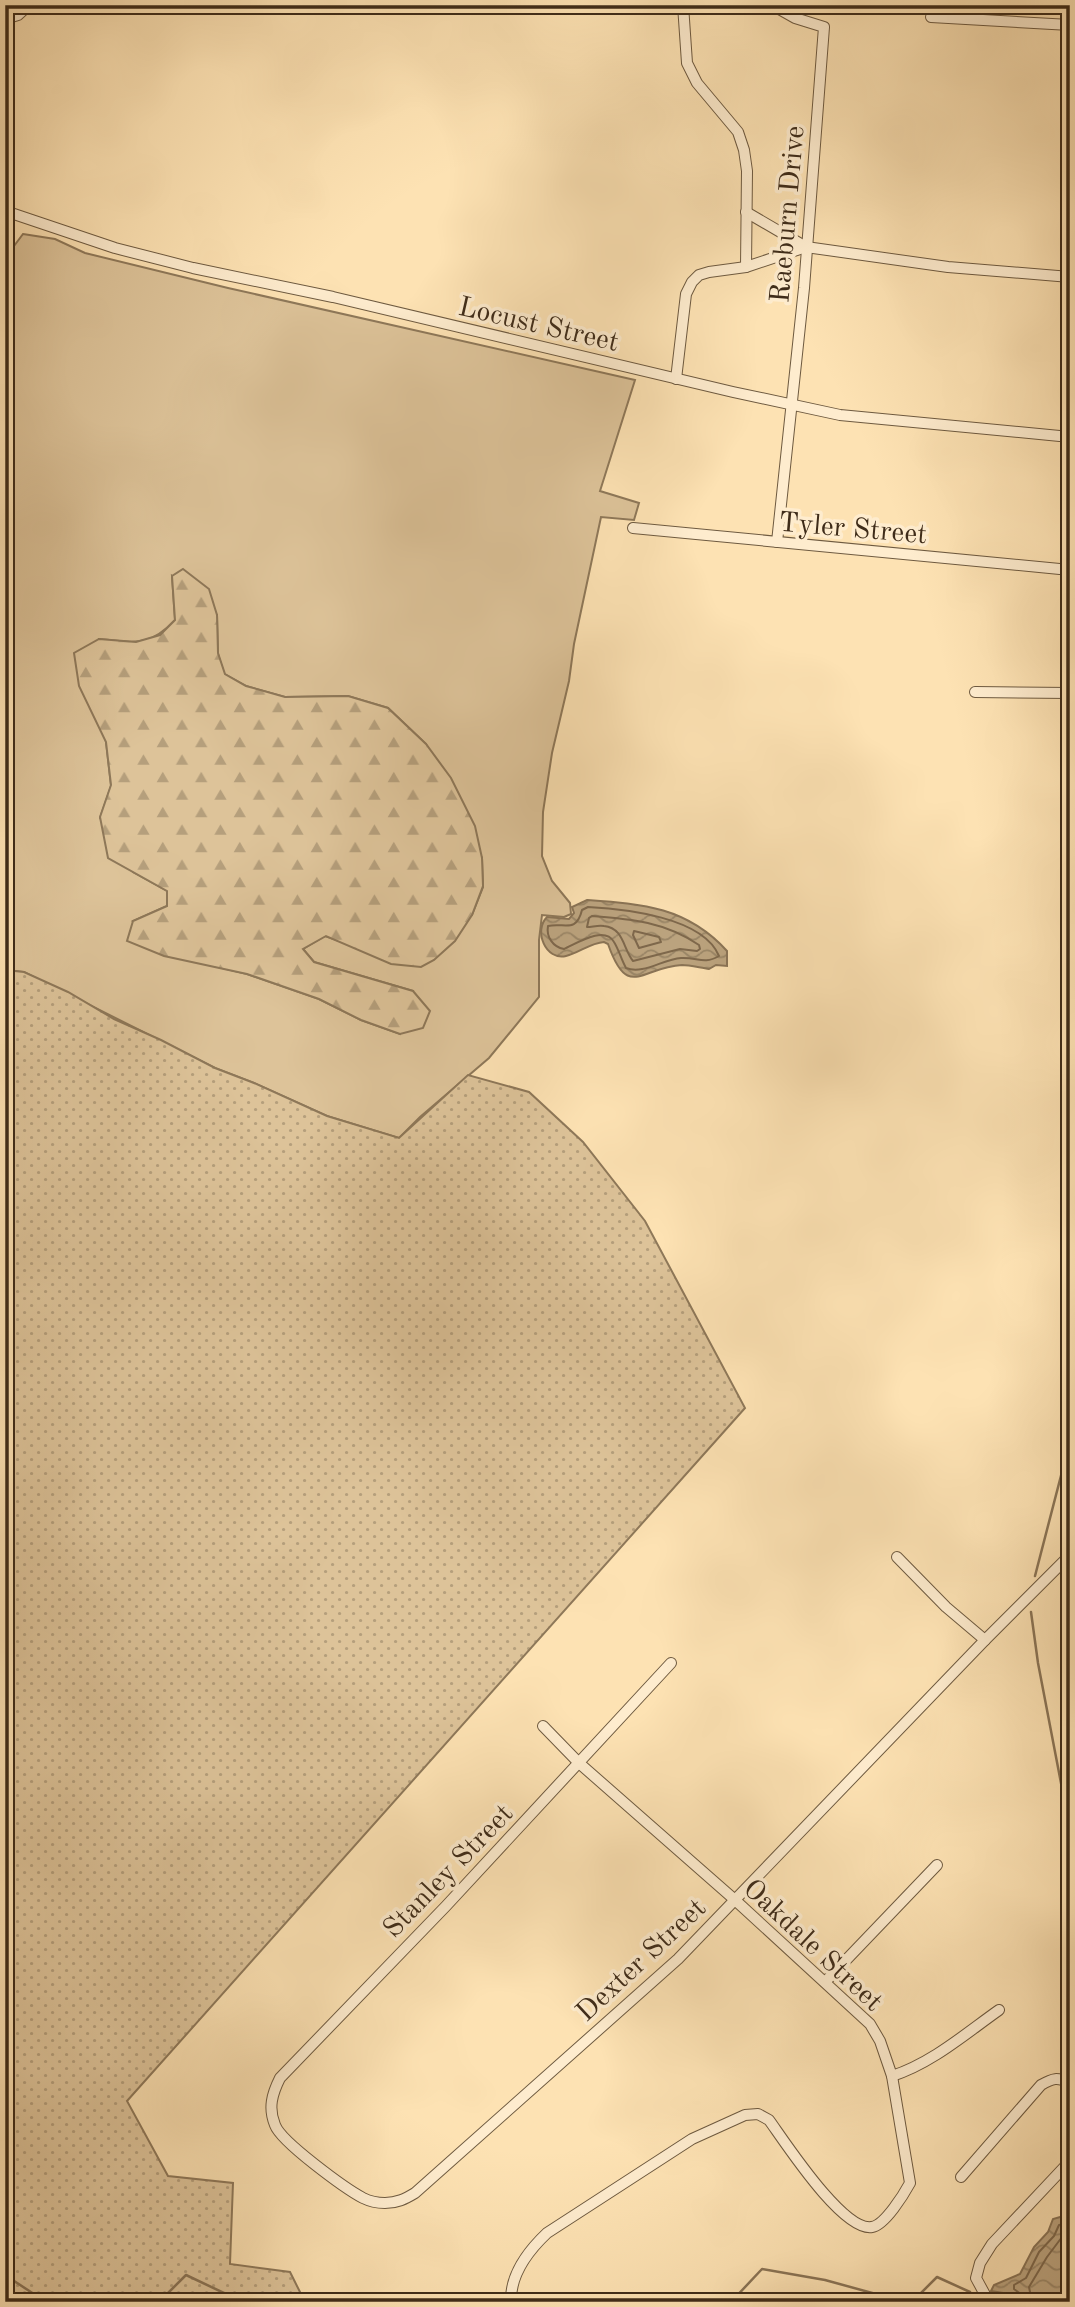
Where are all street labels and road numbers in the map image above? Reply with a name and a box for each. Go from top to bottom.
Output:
street label: Raeburn Drive [767,125,811,304]
street label: Locust Street [455,294,621,358]
street label: Tyler Street [777,510,928,550]
street label: Stanley Street [379,1800,519,1944]
street label: Oakdale Street [737,1875,887,2017]
street label: Dexter Street [572,1895,712,2028]

